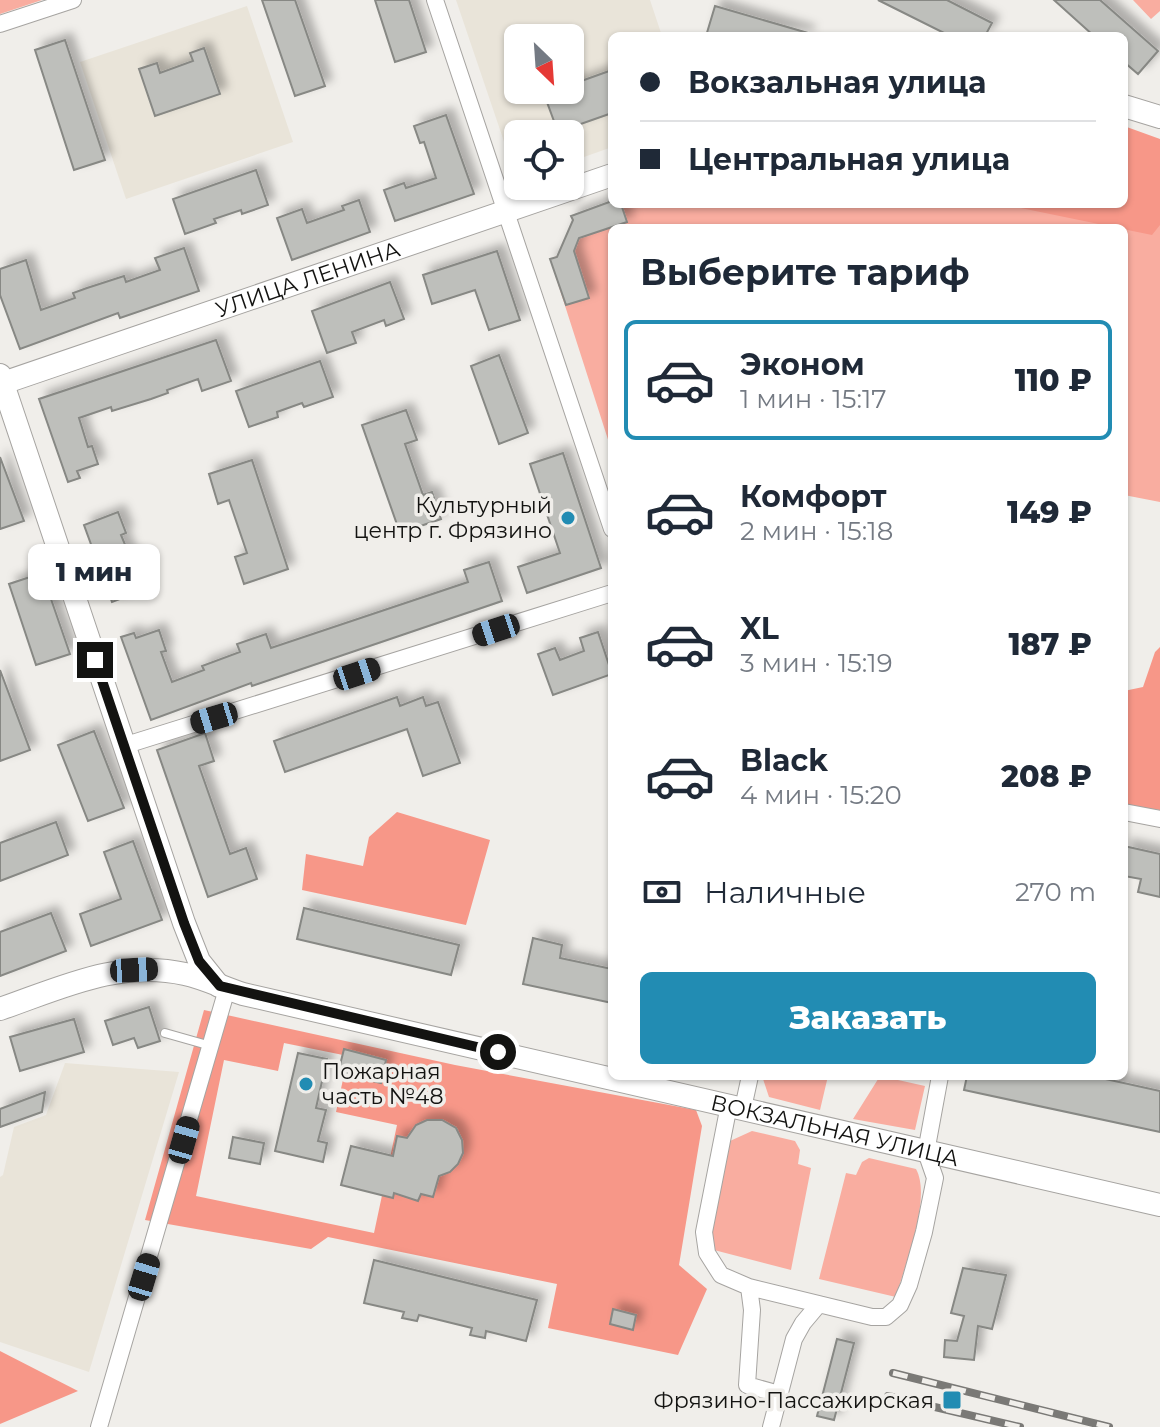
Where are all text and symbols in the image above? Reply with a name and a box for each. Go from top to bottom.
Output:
north arrow [504,24,584,104]
map controls [504,24,584,200]
text: Вокзальная улица [688,64,986,101]
button: locate [504,120,584,200]
text: Центральная улица [688,141,1010,178]
street label: УЛИЦА ЛЕНИНА [212,235,404,323]
text: Выберите тариф [640,250,970,294]
icon: car [644,344,716,416]
text: Эконом [740,346,865,383]
text: 110 ₽ [1015,362,1092,399]
text: 1 мин · 15:17 [740,383,887,415]
icon: car [644,476,716,548]
text: Комфорт [740,478,887,515]
place label: Культурный центр г. Фрязино [353,492,552,544]
text: 149 ₽ [1007,494,1092,531]
marker: Культурный центр г. Фрязино [559,509,577,527]
text: 2 мин · 15:18 [740,515,893,547]
callout: 1 мин [29,544,161,600]
text: 1 мин [56,556,132,588]
icon: car [644,608,716,680]
text: XL [740,610,779,647]
car [469,611,523,649]
text: 187 ₽ [1008,626,1092,663]
route end [77,642,113,678]
text: 3 мин · 15:19 [740,647,892,679]
car [330,655,384,693]
car [188,700,240,736]
icon: car [644,740,716,812]
text: Black [740,742,828,779]
text: 208 ₽ [1001,758,1092,795]
text: 4 мин · 15:20 [740,779,902,811]
icon: cash [640,870,684,914]
text: Наличные [704,874,866,911]
text: 270 m [1015,876,1096,908]
car [109,957,159,983]
button: Заказать [640,972,1096,1064]
route start [480,1034,516,1070]
place label: Пожарная часть №48 [322,1058,444,1110]
marker: Пожарная часть №48 [297,1075,315,1093]
street label: ВОКЗАЛЬНАЯ УЛИЦА [708,1089,962,1172]
car [166,1114,202,1166]
car [126,1251,162,1303]
place label: Фрязино-Пассажирская [654,1387,934,1414]
marker: Фрязино-Пассажирская [941,1389,963,1411]

